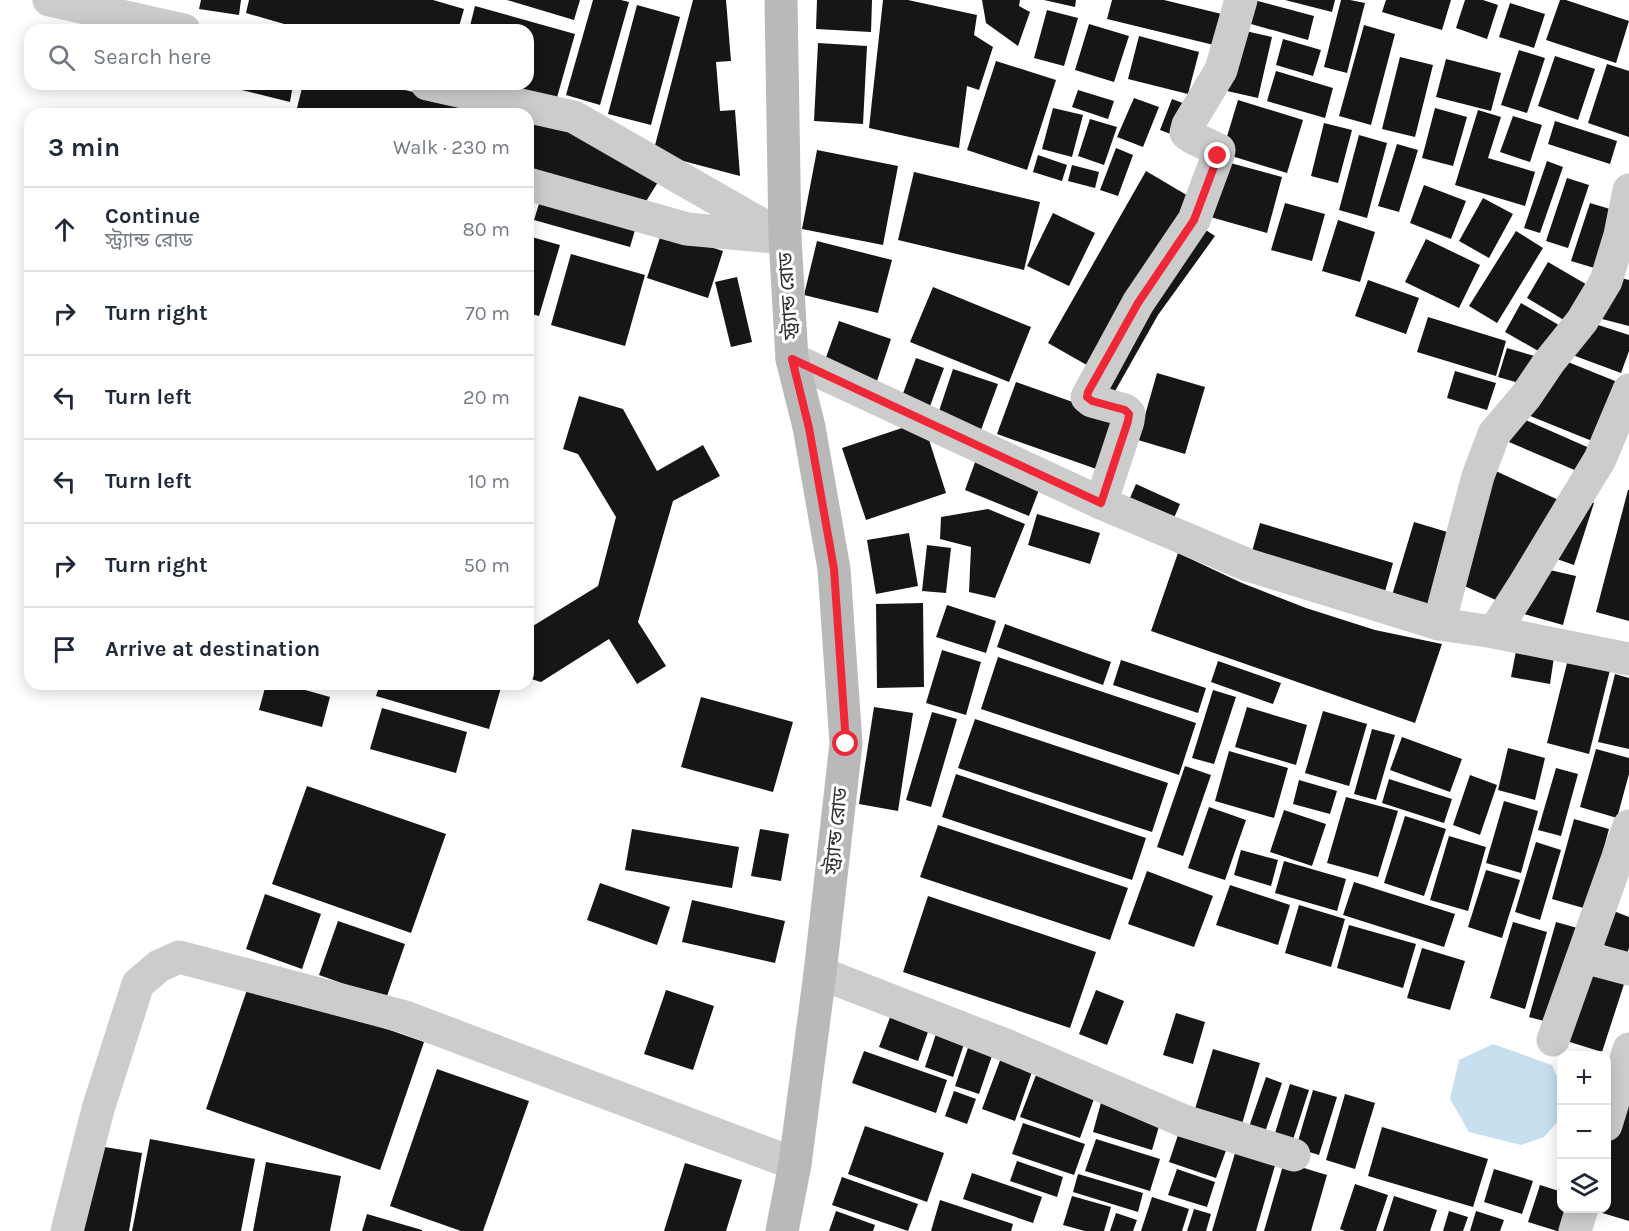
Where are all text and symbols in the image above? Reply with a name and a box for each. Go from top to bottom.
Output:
search box [24,24,534,90]
icon: search [45,41,78,74]
text: Search here [93,44,211,70]
text: 3 min [48,132,120,163]
text: Walk · 230 m [393,136,510,159]
route end [1204,142,1230,168]
text: Continue [105,203,200,229]
icon: ahead [48,213,81,246]
text: 80 m [462,218,510,241]
text: স্ট্র্যান্ড রোড [105,229,193,252]
street label: স্ট্র্যান্ড রোড [772,251,803,342]
icon: right [48,297,81,330]
text: Turn right [105,300,208,326]
text: 70 m [465,302,510,325]
icon: left [48,381,81,414]
text: Turn left [105,384,192,410]
text: 20 m [463,386,510,409]
icon: left [48,465,81,498]
text: Turn left [105,468,192,494]
text: 10 m [468,470,510,493]
icon: right [48,549,81,582]
text: Turn right [105,552,208,578]
text: 50 m [463,554,510,577]
icon: arrive [48,633,81,666]
text: Arrive at destination [105,636,320,662]
route start [832,730,858,756]
street label: স্ট্র্যান্ড রোড [819,785,852,877]
map controls [1557,1051,1611,1213]
button: + [1557,1051,1611,1105]
button: − [1557,1105,1611,1159]
button: layers [1557,1159,1611,1213]

